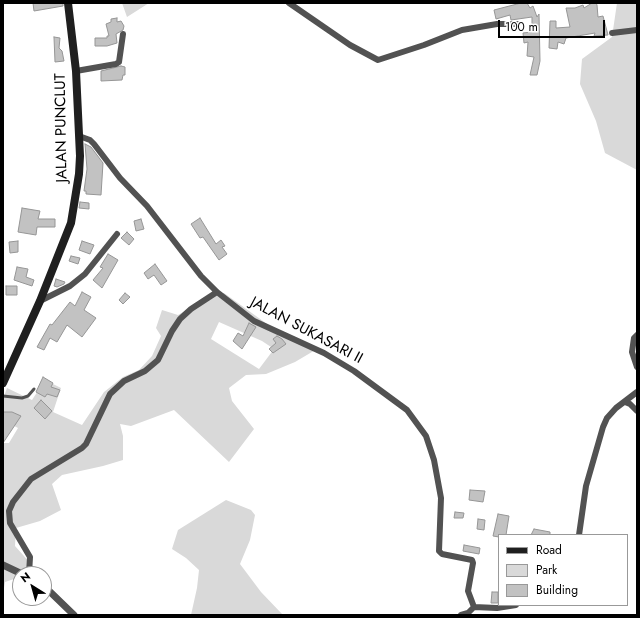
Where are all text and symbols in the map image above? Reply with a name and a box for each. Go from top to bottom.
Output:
scale bar [500,12,607,38]
text: 100 m [505,18,538,36]
street label: JALAN PUNCLUT [52,73,72,183]
street label: JALAN SUKASARI II [247,294,365,368]
legend [498,534,628,606]
text: Road [536,541,562,559]
text: Park [536,561,557,579]
north arrow [12,566,52,606]
text: N [17,568,34,586]
text: Building [536,581,578,599]

